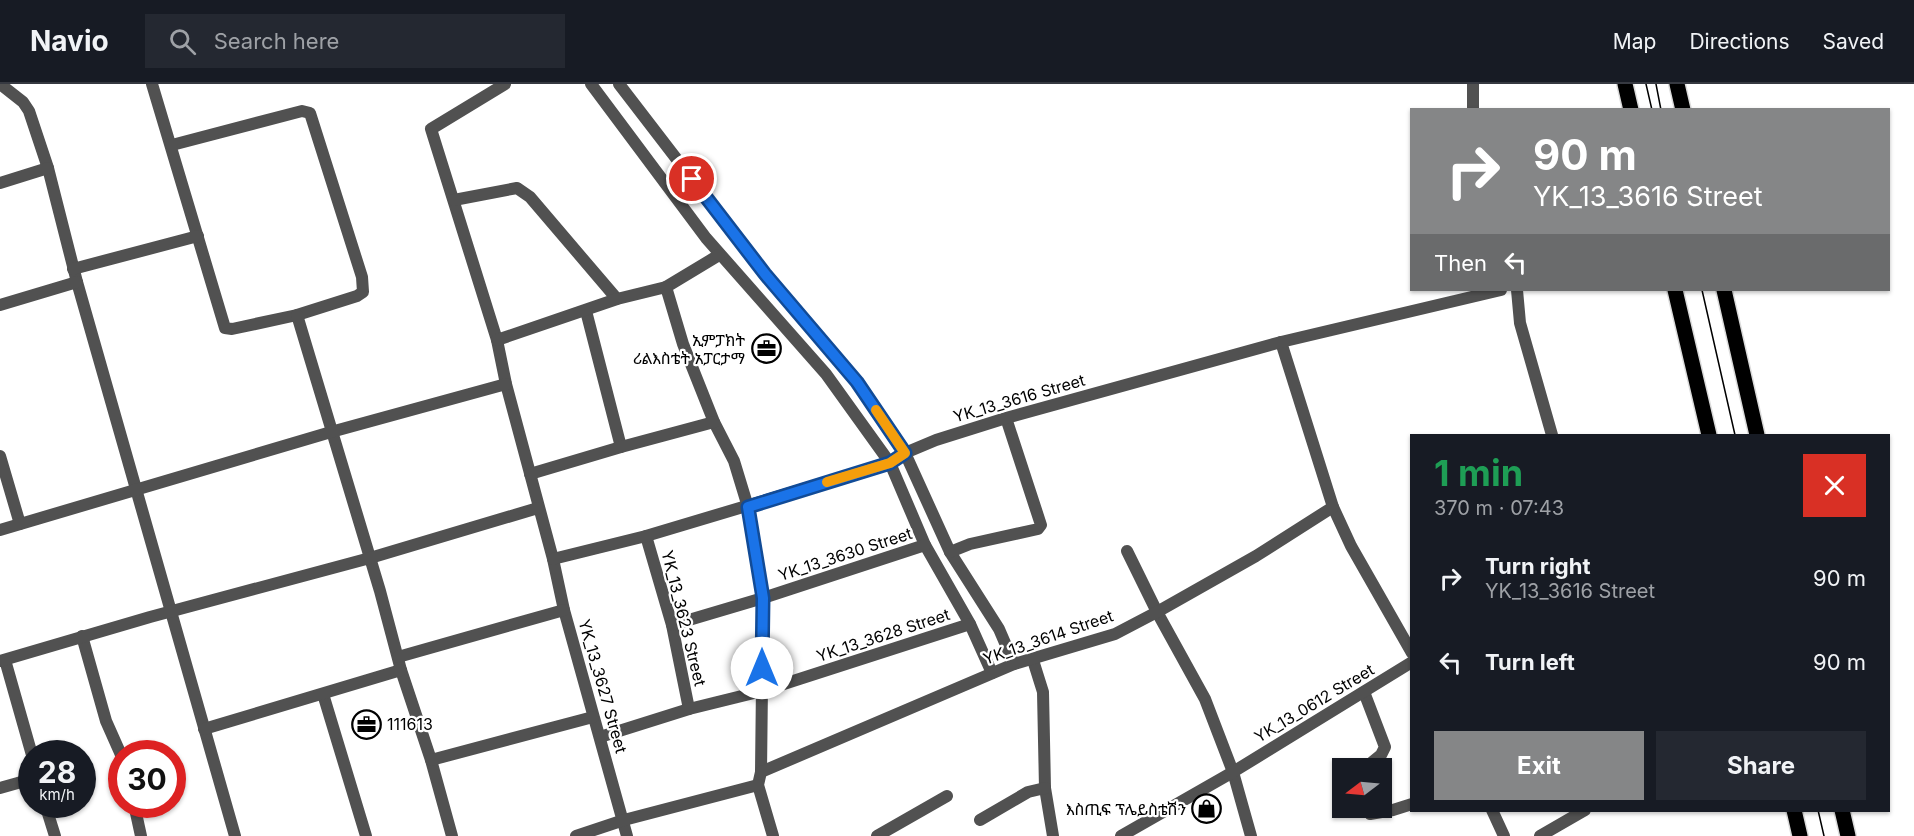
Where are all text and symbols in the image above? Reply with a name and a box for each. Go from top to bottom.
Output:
search box [145,14,565,68]
text: Navio [30,24,109,58]
icon: search [166,25,199,58]
text: Search here [214,28,339,54]
text: Map [1613,29,1656,54]
text: Directions [1689,29,1790,54]
text: Saved [1823,29,1884,54]
text: 90 m [1533,129,1637,180]
icon: right [1434,132,1512,210]
pin [666,153,717,204]
icon: arrive [675,162,708,195]
text: YK_13_3616 Street [1533,180,1763,213]
icon: left [1499,246,1532,279]
text: Then [1434,250,1487,276]
place label: ኢምፓክት ሪልእስቴት አፓርታማ [633,330,745,368]
office icon: ኢምፓክት ሪልእስቴት አፓርታማ [750,333,782,365]
street label: YK_13_3616 Street [951,370,1087,426]
text: 1 min [1434,451,1523,495]
button: close [1803,454,1866,517]
text: 370 m · 07:43 [1434,496,1564,520]
street label: YK_13_3630 Street [776,523,914,585]
street label: YK_13_3623 Street [657,548,711,688]
text: Turn right [1485,553,1591,579]
icon: right [1434,562,1467,595]
text: 90 m [1813,565,1866,591]
text: YK_13_3616 Street [1485,579,1655,603]
street label: YK_13_3628 Street [814,604,952,666]
street label: YK_13_3614 Street [980,605,1116,669]
street label: YK_13_3627 Street [574,617,632,755]
position arrow [730,636,794,700]
icon: left [1434,646,1467,679]
text: Turn left [1485,649,1575,675]
text: 90 m [1813,649,1866,675]
street label: YK_13_0612 Street [1251,659,1377,747]
office icon: 111613 [350,708,382,740]
place label: 111613 [387,714,433,734]
button: Exit [1434,731,1644,800]
button: Share [1656,731,1866,800]
speed limit sign: 30 [108,740,186,818]
text: 28 [38,754,76,790]
north arrow [1332,758,1392,818]
map controls [1332,758,1392,818]
text: km/h [39,785,75,804]
shop icon: እስጢፍ ፕሌይስቴሽን [1191,793,1223,825]
place label: እስጢፍ ፕሌይስቴሽን [1066,799,1186,819]

